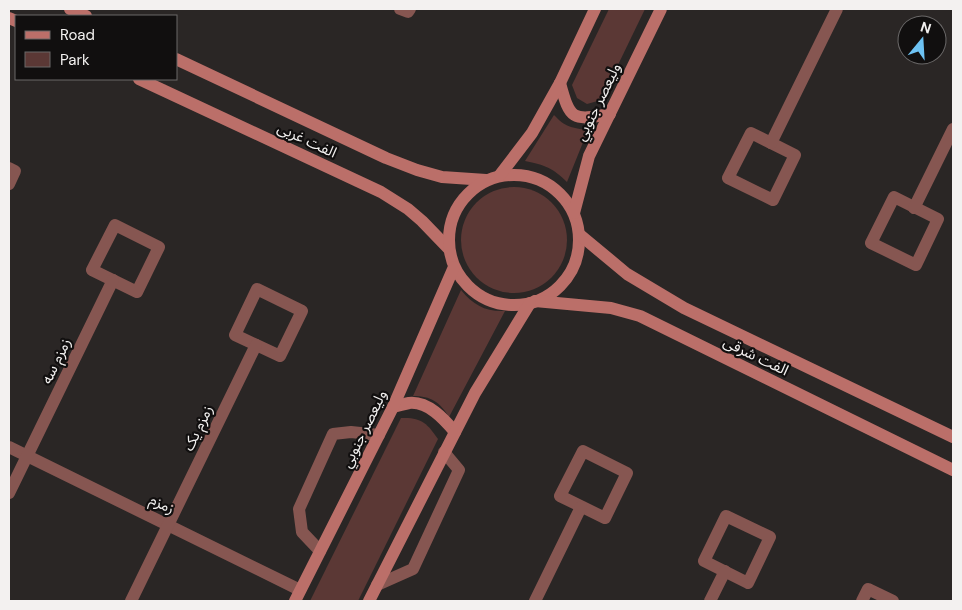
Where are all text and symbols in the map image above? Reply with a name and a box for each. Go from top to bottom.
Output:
legend [15,15,178,80]
north arrow [897,15,947,65]
text: N [918,17,934,38]
text: Road [60,25,95,45]
text: Park [60,50,90,70]
street label: وليعصر جنوبي [571,60,627,145]
street label: الفت غربی [274,118,340,162]
street label: الفت شرقی [720,332,792,380]
street label: زمزم سه [36,335,77,388]
street label: وليعصر جنوبي [337,387,393,472]
street label: زمزم یک [178,402,219,455]
street label: زمزم [146,489,178,519]

